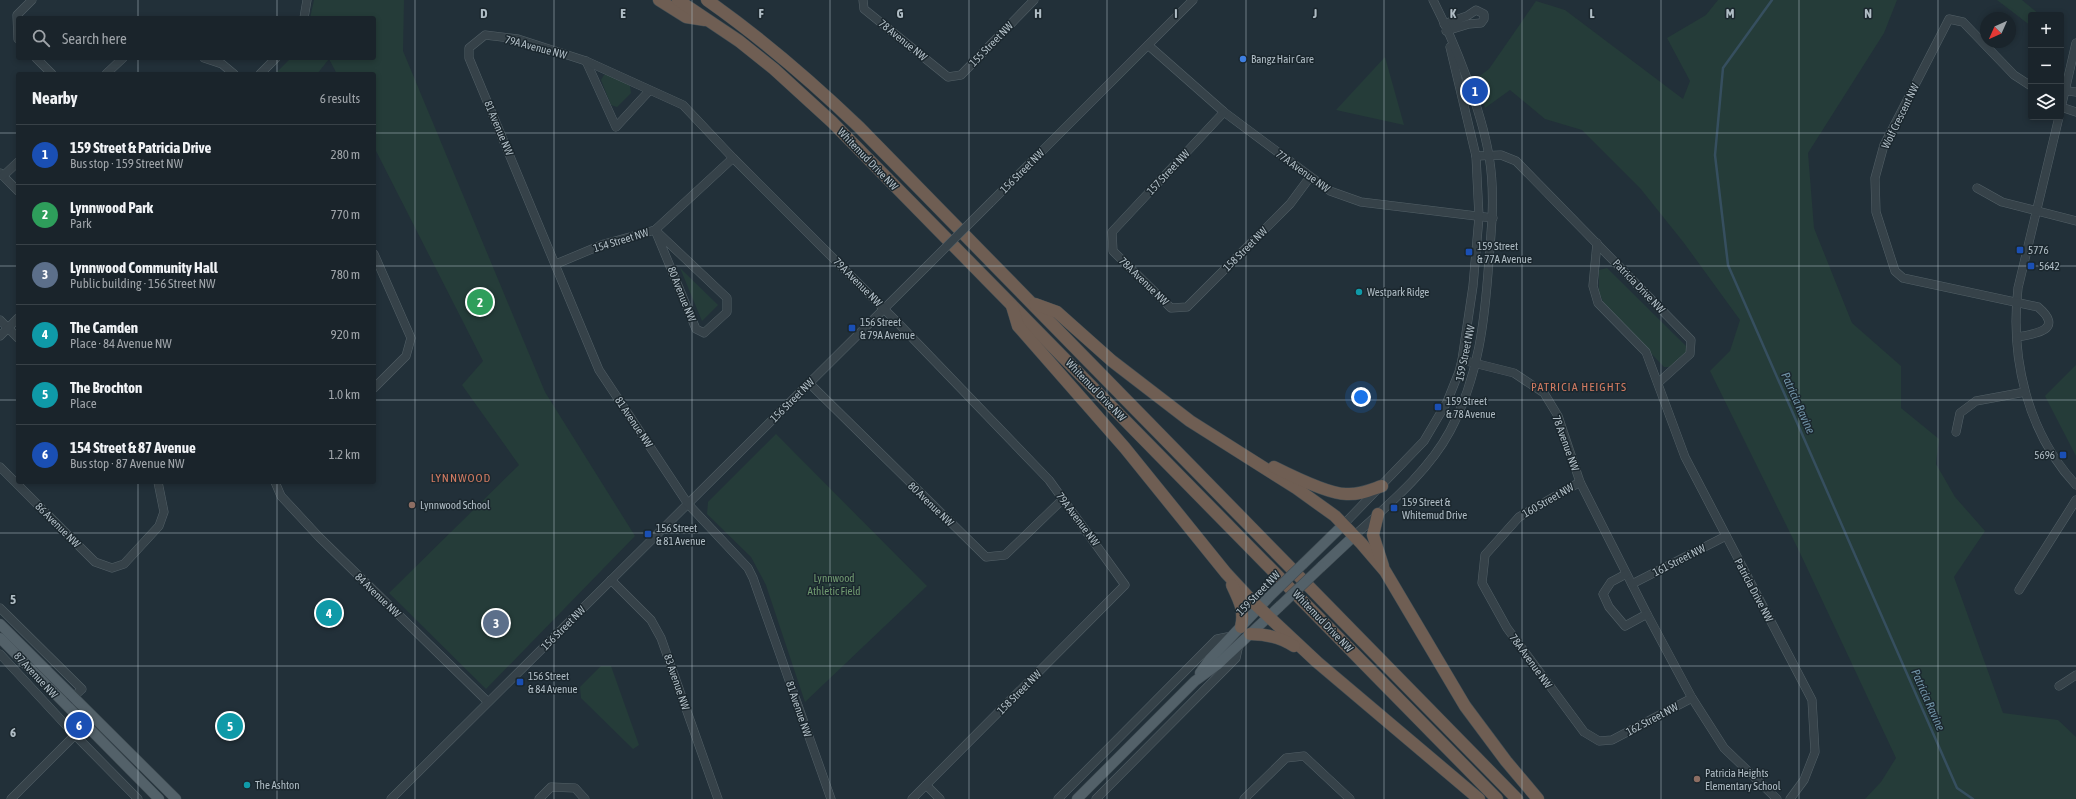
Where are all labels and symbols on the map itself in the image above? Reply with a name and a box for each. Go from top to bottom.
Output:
text: D [480,6,488,21]
text: E [620,6,626,21]
text: F [758,6,764,21]
text: G [897,6,904,21]
text: H [1034,6,1042,21]
text: I [1174,6,1178,21]
text: J [1312,6,1317,21]
text: K [1450,6,1457,21]
text: L [1589,6,1595,21]
text: M [1726,6,1735,21]
text: N [1864,6,1872,21]
north arrow [1980,12,2016,48]
street label: 78 Avenue NW [877,17,929,63]
street label: 155 Street NW [967,19,1015,69]
street label: 79A Avenue NW [504,33,568,61]
place label: Bangz Hair Care [1251,53,1314,65]
marker: Bangz Hair Care [1238,54,1248,64]
pin: 1 [1462,76,1488,106]
street label: Wolf Crescent NW [1879,81,1921,150]
street label: 81 Avenue NW [482,99,516,157]
street label: Whitemud Drive NW [835,126,901,192]
street label: 156 Street NW [998,147,1046,195]
street label: 157 Street NW [1144,147,1192,197]
street label: 77A Avenue NW [1274,147,1332,195]
street label: 158 Street NW [1221,225,1269,273]
street label: 154 Street NW [592,226,650,254]
place label: 159 Street & 77A Avenue [1477,240,1532,265]
place label: 5776 [2028,244,2049,256]
marker: 5776 [2015,245,2025,255]
marker: 159 Street & 77A Avenue [1464,247,1474,257]
street label: 79A Avenue NW [831,255,885,309]
street label: 78A Avenue NW [1117,255,1171,307]
street label: Patricia Drive NW [1610,257,1668,315]
place label: 5642 [2039,260,2060,272]
marker: 5642 [2026,261,2036,271]
street label: 80 Avenue NW [666,265,698,323]
place label: Westpark Ridge [1367,286,1429,298]
pin: 2 [467,287,493,317]
marker: Westpark Ridge [1354,287,1364,297]
place label: 156 Street & 79A Avenue [860,316,915,341]
marker: 156 Street & 79A Avenue [847,323,857,333]
street label: 159 Street NW [1453,324,1477,382]
street label: Whitemud Drive NW [1063,357,1129,423]
water label: Patricia Ravine [1778,370,1818,437]
street label: 156 Street NW [768,376,816,424]
district label: PATRICIA HEIGHTS [1531,380,1627,394]
your location [1351,387,1371,407]
street label: 81 Avenue NW [613,394,655,450]
place label: 159 Street & 78 Avenue [1446,395,1496,420]
marker: 159 Street & 78 Avenue [1433,402,1443,412]
street label: 78 Avenue NW [1550,414,1582,472]
place label: 5696 [2034,449,2055,461]
marker: 5696 [2058,450,2068,460]
district label: LYNNWOOD [431,471,491,485]
street label: 80 Avenue NW [906,479,956,529]
street label: 160 Street NW [1520,481,1576,519]
street label: 79A Avenue NW [1054,490,1102,548]
place label: 159 Street & Whitemud Drive [1402,496,1467,521]
place label: Lynnwood School [420,499,490,511]
street label: 86 Avenue NW [33,500,83,550]
marker: Lynnwood School [407,500,417,510]
marker: 159 Street & Whitemud Drive [1389,503,1399,513]
place label: 156 Street & 81 Avenue [656,522,706,547]
marker: 156 Street & 81 Avenue [643,529,653,539]
street label: 161 Street NW [1651,542,1707,578]
street label: Patricia Drive NW [1732,556,1776,624]
street label: 159 Street NW [1234,568,1282,618]
street label: 84 Avenue NW [353,570,403,620]
park label: Lynnwood Athletic Field [808,572,860,597]
street label: Whitemud Drive NW [1290,588,1356,654]
text: 5 [10,592,16,607]
pin: 4 [316,598,342,628]
street label: 156 Street NW [539,604,587,652]
pin: 3 [483,608,509,638]
street label: 78A Avenue NW [1507,632,1555,690]
street label: 87 Avenue NW [12,650,60,700]
street label: 83 Avenue NW [662,652,692,712]
water label: Patricia Ravine [1908,667,1948,734]
street label: 158 Street NW [995,668,1043,716]
place label: 156 Street & 84 Avenue [528,670,578,695]
marker: 156 Street & 84 Avenue [515,677,525,687]
street label: 81 Avenue NW [784,679,814,739]
street label: 162 Street NW [1624,700,1680,738]
pin: 6 [66,710,92,740]
pin: 5 [217,711,243,741]
text: 6 [10,725,16,740]
place label: Patricia Heights Elementary School [1705,767,1781,792]
marker: Patricia Heights Elementary School [1692,774,1702,784]
place label: The Ashton [255,779,300,791]
marker: The Ashton [242,780,252,790]

